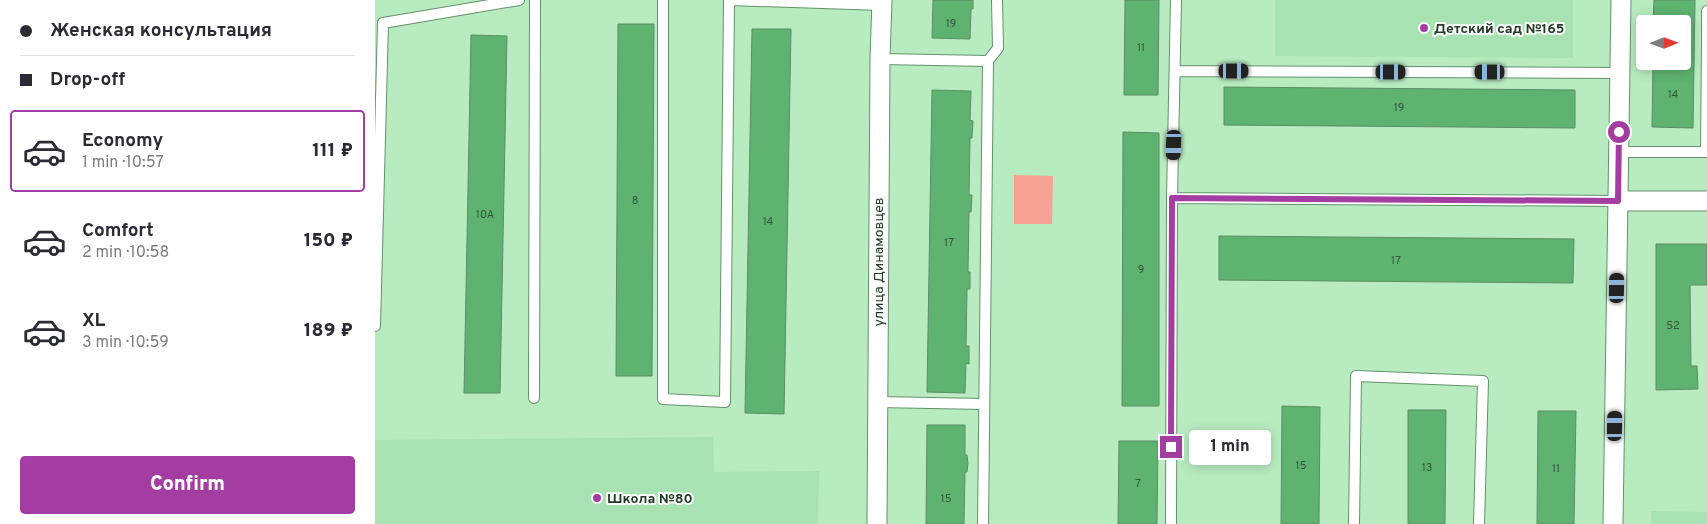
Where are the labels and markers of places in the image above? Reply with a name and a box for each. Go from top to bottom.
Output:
place label: Детский сад №165 [1434,21,1564,38]
marker: Детский сад №165 [1418,22,1430,34]
place label: Школа №80 [607,491,693,508]
marker: Школа №80 [591,492,603,504]

